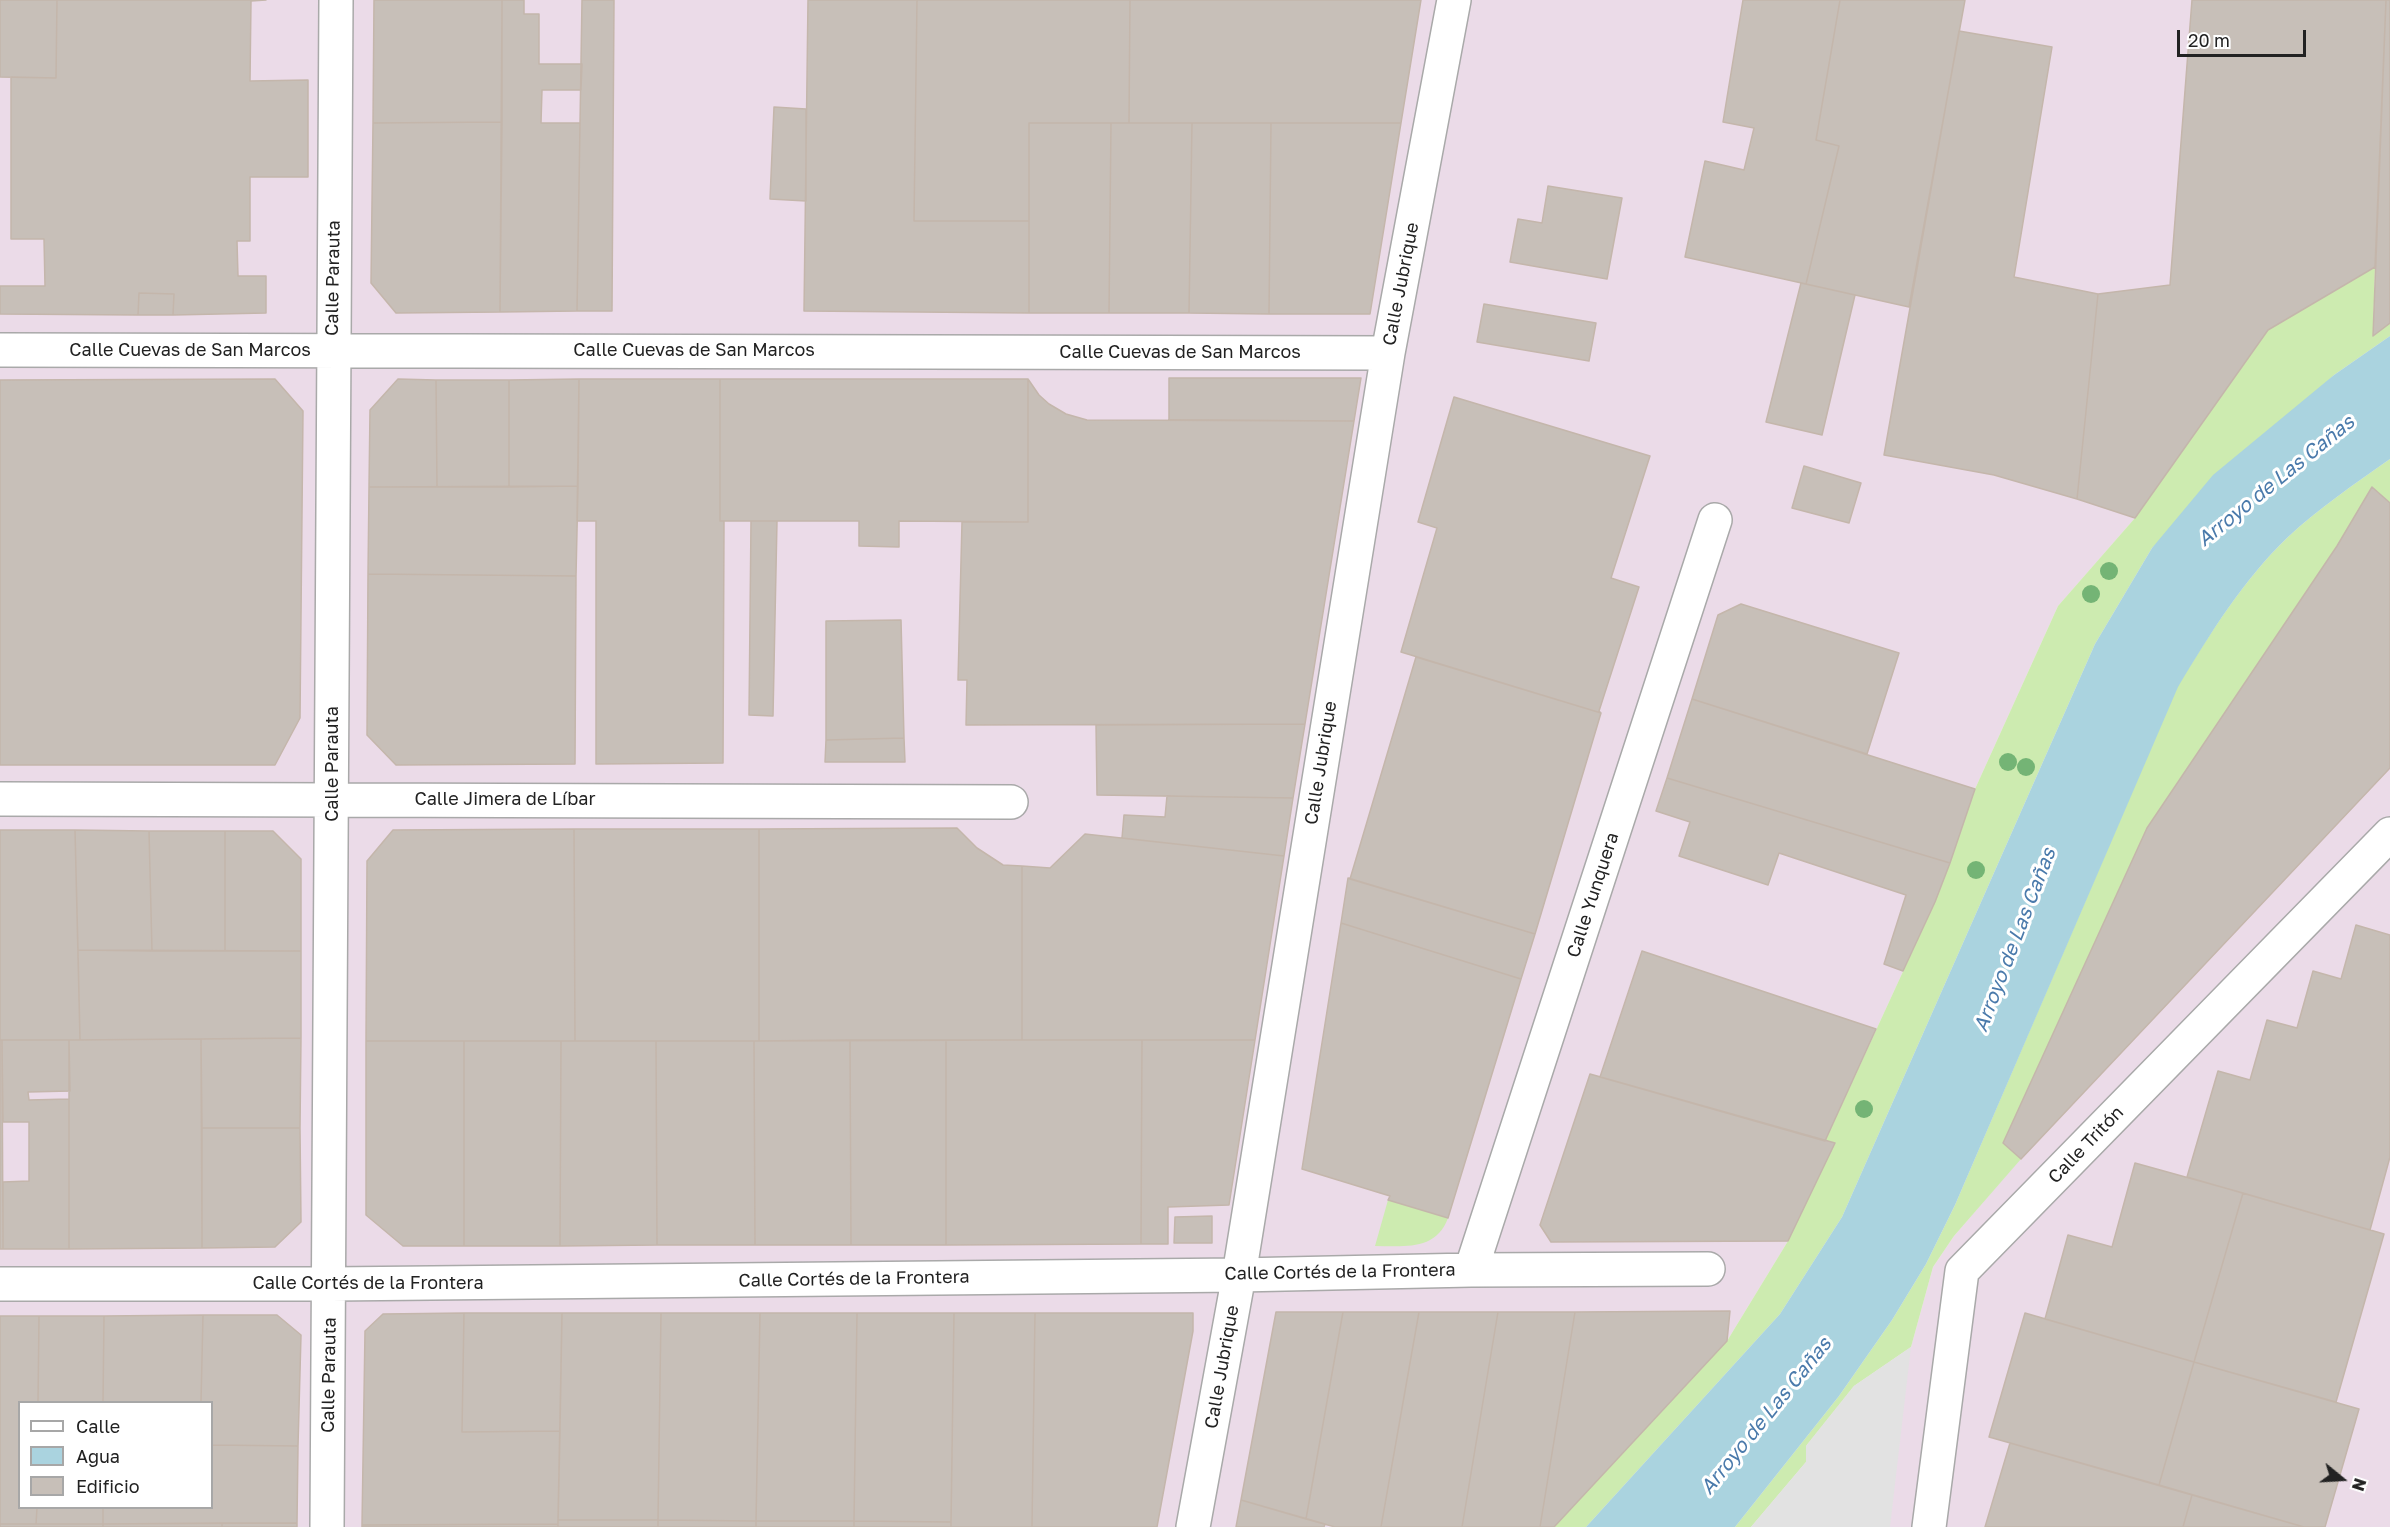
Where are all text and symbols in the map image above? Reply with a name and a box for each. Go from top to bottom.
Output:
scale bar [2180,18,2309,56]
text: 20 m [2188,29,2230,51]
street label: Calle Parauta [321,220,345,336]
street label: Calle Jubrique [1378,221,1424,347]
street label: Calle Cuevas de San Marcos [69,339,311,361]
street label: Calle Cuevas de San Marcos [573,339,815,361]
street label: Calle Cuevas de San Marcos [1059,341,1301,363]
water label: Arroyo de Las Cañas [2193,410,2359,552]
street label: Calle Jubrique [1301,700,1341,826]
street label: Calle Parauta [321,706,343,822]
street label: Calle Jimera de Líbar [414,788,596,810]
street label: Calle Yunquera [1563,830,1623,960]
water label: Arroyo de Las Cañas [1969,845,2061,1035]
street label: Calle Tritón [2044,1102,2128,1188]
street label: Calle Cortés de la Frontera [1224,1259,1456,1285]
street label: Calle Cortés de la Frontera [738,1266,970,1292]
street label: Calle Cortés de la Frontera [252,1272,484,1294]
street label: Calle Jubrique [1201,1304,1243,1430]
street label: Calle Parauta [317,1317,341,1433]
water label: Arroyo de Las Cañas [1695,1333,1837,1499]
legend [18,1401,213,1509]
text: Calle [76,1415,120,1437]
text: Agua [76,1445,120,1467]
north arrow [2312,1449,2372,1509]
text: Edificio [76,1475,140,1497]
text: N [2348,1476,2371,1493]

